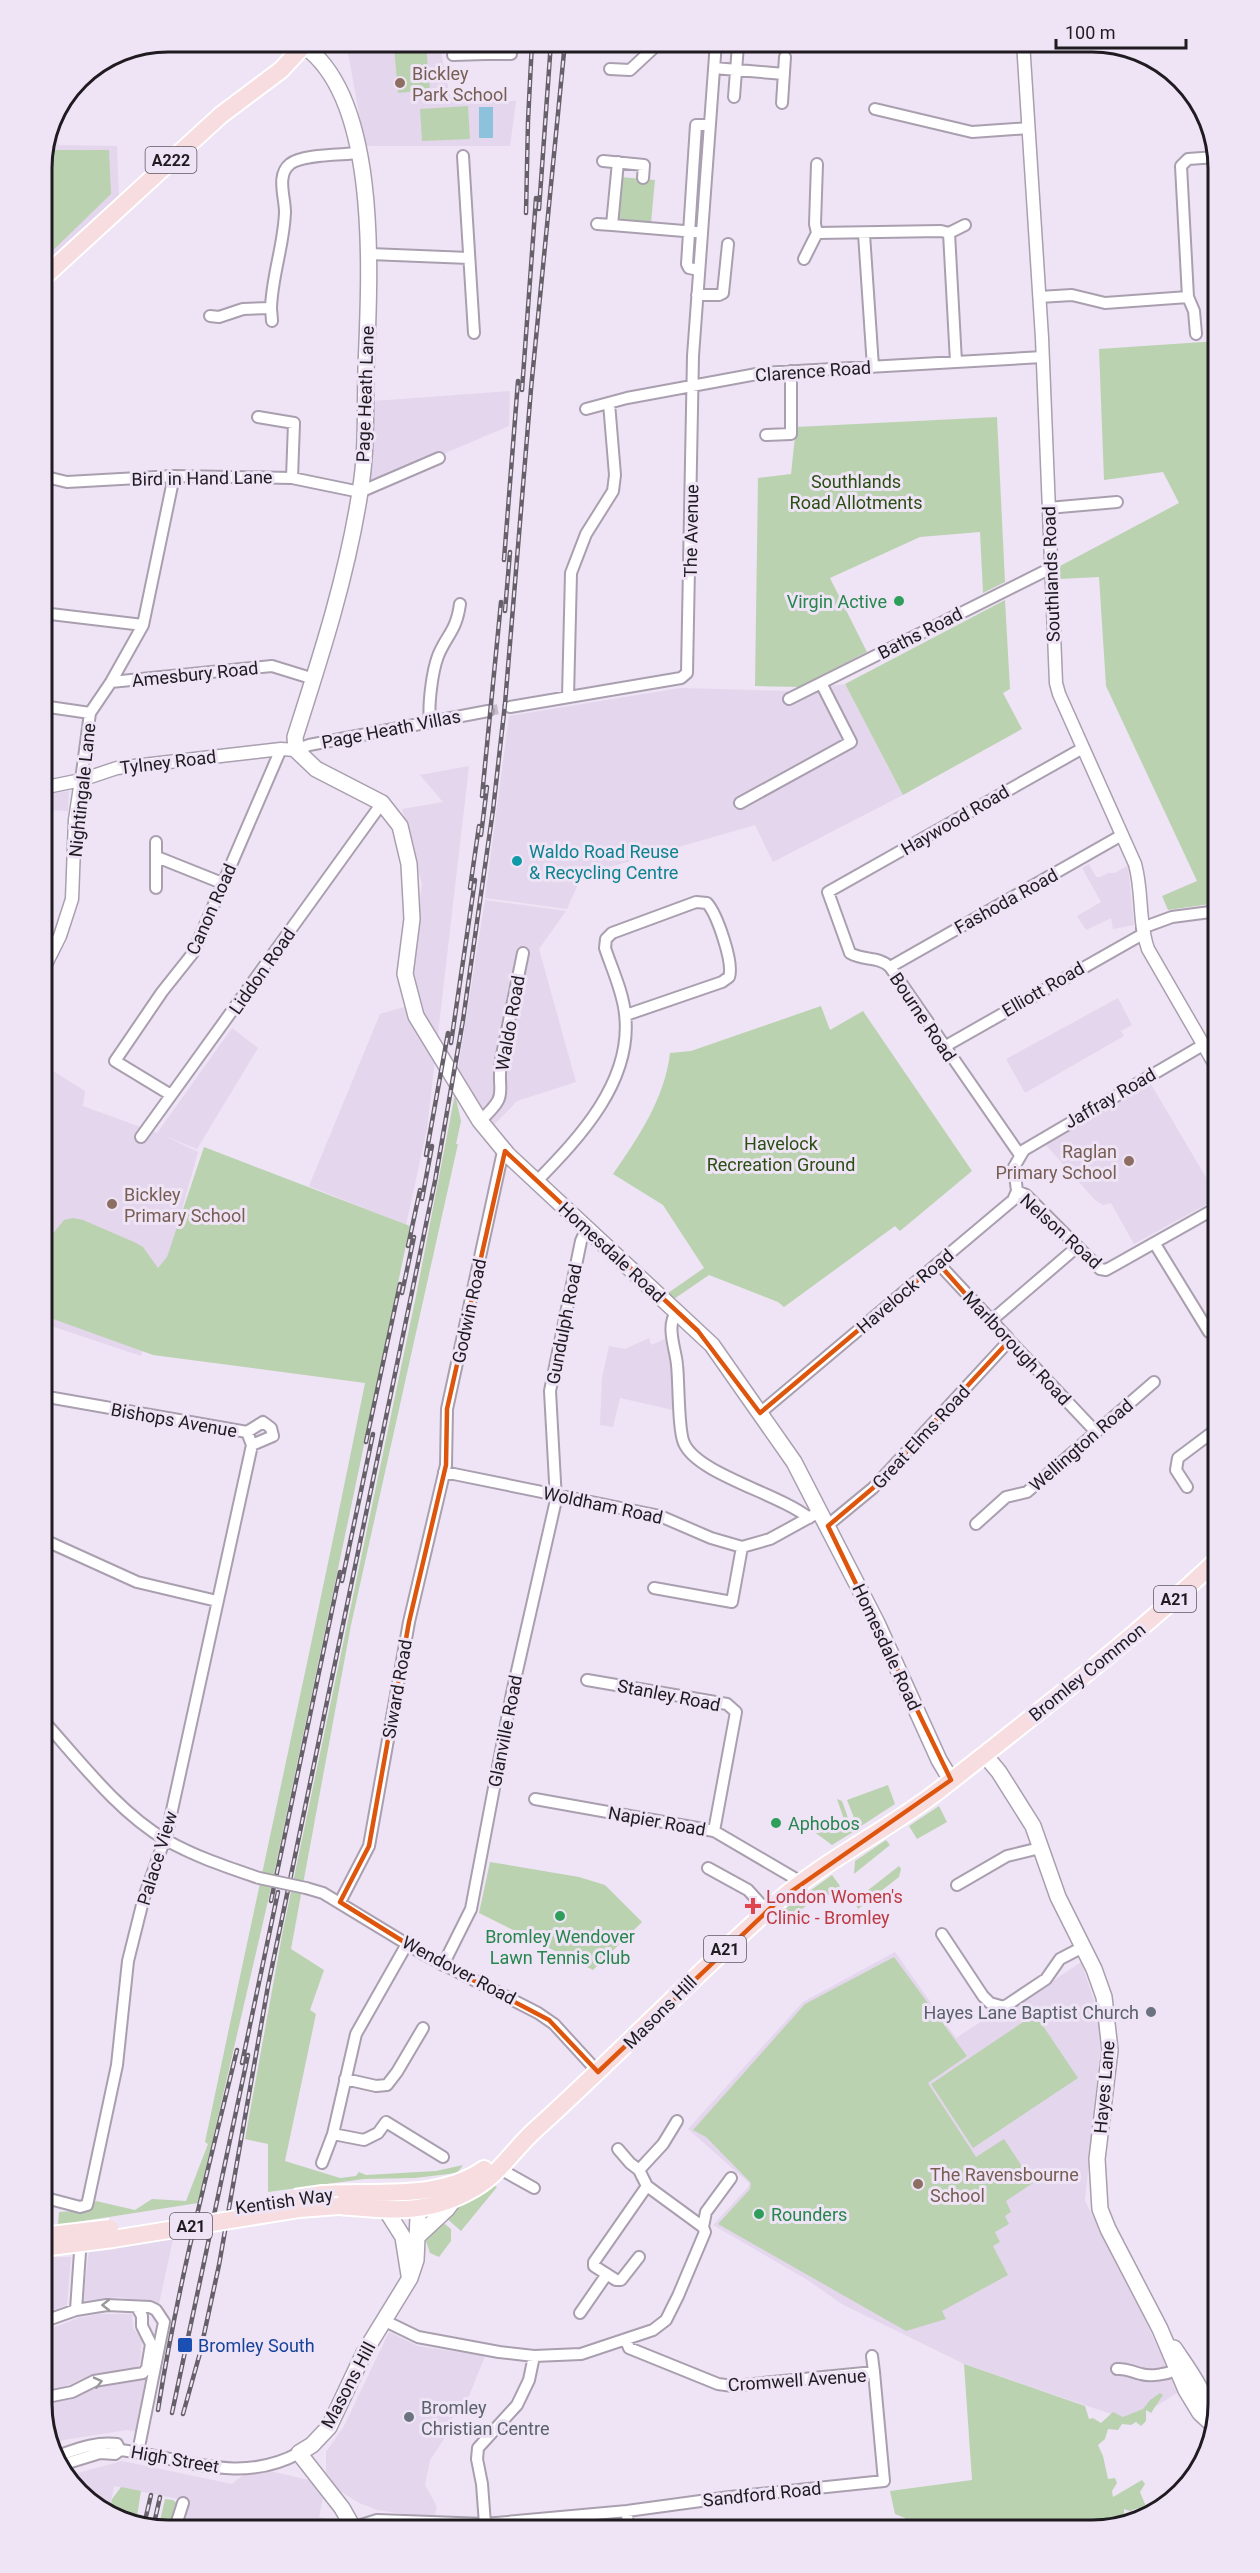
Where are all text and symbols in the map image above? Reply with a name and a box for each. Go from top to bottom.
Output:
scale bar [1056,12,1186,50]
text: 100 m [1065,22,1116,43]
place label: Bickley Park School [412,63,508,105]
marker: Bickley Park School [393,76,407,90]
road number: A222 [146,147,196,173]
street label: Page Heath Lane [352,325,378,463]
street label: Clarence Road [754,356,872,386]
street label: Bird in Hand Lane [131,466,273,490]
park label: Southlands Road Allotments [790,471,922,513]
street label: The Avenue [680,484,702,578]
street label: Southlands Road [1038,506,1064,642]
place label: Virgin Active [787,591,887,612]
marker: Virgin Active [892,594,906,608]
street label: Baths Road [874,603,966,663]
street label: Amesbury Road [131,657,259,691]
street label: Page Heath Villas [320,705,462,753]
street label: Nightingale Lane [65,722,99,858]
street label: Tylney Road [119,746,217,778]
street label: Haywood Road [897,781,1013,859]
place label: Waldo Road Reuse & Recycling Centre [529,841,679,883]
marker: Waldo Road Reuse & Recycling Centre [510,854,524,868]
street label: Canon Road [182,860,240,958]
street label: Fashoda Road [951,864,1061,938]
street label: Liddon Road [225,924,299,1018]
street label: Elliott Road [998,957,1088,1021]
street label: Bourne Road [886,969,960,1065]
street label: Waldo Road [491,974,529,1072]
street label: Jaffray Road [1061,1063,1159,1133]
park label: Havelock Recreation Ground [707,1133,855,1175]
place label: Raglan Primary School [995,1141,1117,1183]
marker: Raglan Primary School [1122,1154,1136,1168]
place label: Bickley Primary School [124,1184,246,1226]
street label: Nelson Road [1016,1189,1106,1273]
marker: Bickley Primary School [105,1197,119,1211]
street label: Homesdale Road [555,1197,669,1307]
street label: Havelock Road [852,1245,958,1337]
street label: Godwin Road [448,1257,490,1365]
street label: Gundulph Road [542,1262,586,1386]
street label: Marlborough Road [959,1287,1075,1409]
street label: Great Elms Road [868,1381,974,1493]
street label: Wellington Road [1025,1394,1137,1496]
street label: Bishops Avenue [109,1399,239,1441]
street label: Woldham Road [541,1482,665,1528]
street label: Homesdale Road [848,1580,926,1714]
road number: A21 [1154,1586,1196,1612]
street label: Bromley Common [1025,1619,1149,1725]
street label: Siward Road [378,1638,416,1740]
street label: Glanville Road [484,1673,526,1789]
street label: Stanley Road [616,1675,722,1715]
street label: Napier Road [607,1802,707,1840]
street label: Palace View [133,1808,181,1908]
place label: Aphobos [788,1813,860,1834]
marker: Aphobos [769,1816,783,1830]
place label: London Women's Clinic - Bromley [766,1886,903,1928]
marker: London Women's Clinic - Bromley [744,1897,762,1915]
marker: Bromley Wendover Lawn Tennis Club [553,1909,567,1923]
place label: Bromley Wendover Lawn Tennis Club [485,1926,635,1968]
street label: Wendover Road [399,1931,519,2009]
road number: A21 [704,1936,746,1962]
street label: Masons Hill [619,1971,701,2053]
place label: Hayes Lane Baptist Church [924,2002,1139,2023]
marker: Hayes Lane Baptist Church [1144,2005,1158,2019]
street label: Hayes Lane [1089,2040,1119,2134]
place label: The Ravensbourne School [930,2164,1079,2206]
marker: The Ravensbourne School [911,2177,925,2191]
street label: Kentish Way [234,2184,335,2218]
place label: Rounders [771,2204,847,2225]
marker: Rounders [752,2207,766,2221]
road number: A21 [170,2213,212,2239]
one-way arrow [102,2299,111,2311]
place label: Bromley South [198,2335,315,2356]
marker: Bromley South [176,2336,194,2354]
street label: Masons Hill [316,2338,380,2432]
street label: Cromwell Avenue [727,2365,867,2395]
one-way arrow [93,2376,103,2389]
place label: Bromley Christian Centre [421,2397,549,2439]
marker: Bromley Christian Centre [402,2410,416,2424]
street label: High Street [129,2441,221,2477]
street label: Sandford Road [702,2477,822,2511]

